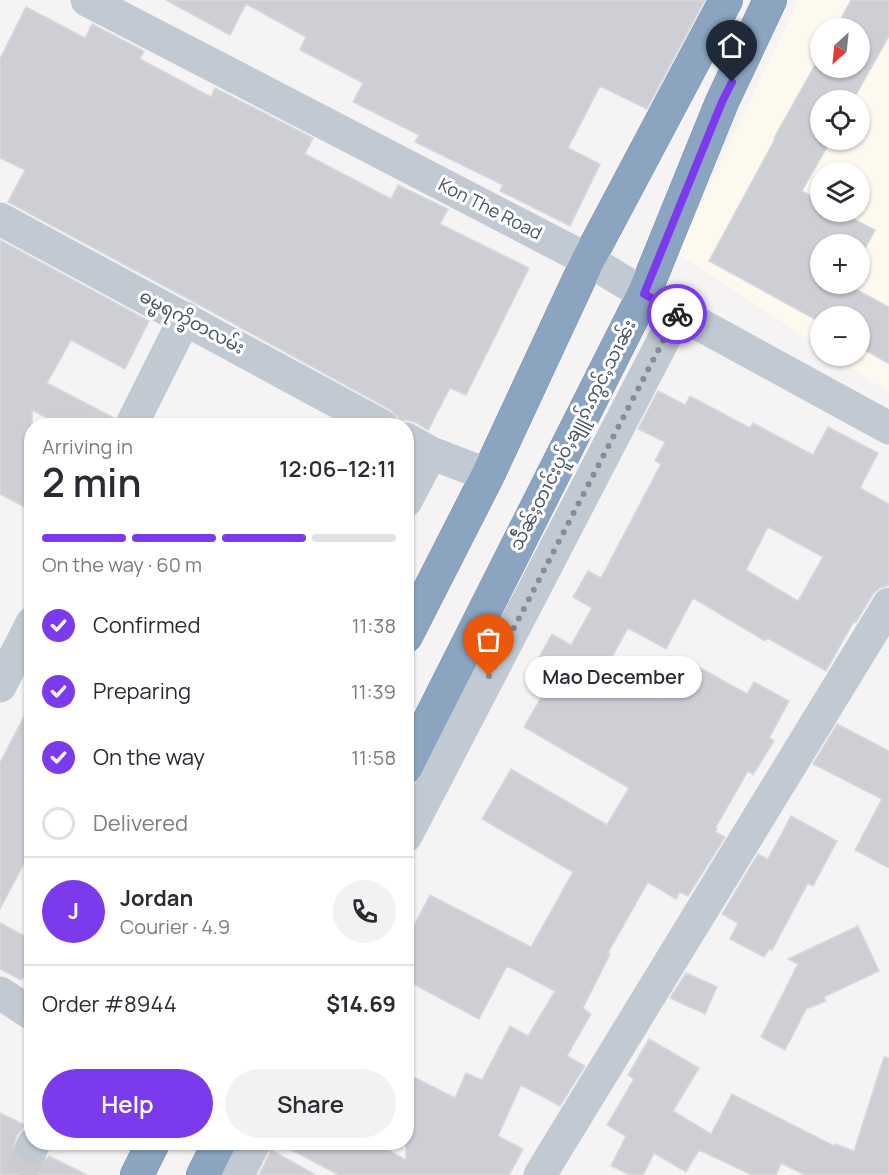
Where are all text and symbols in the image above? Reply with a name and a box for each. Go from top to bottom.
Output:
north arrow [810,18,870,78]
map controls [810,18,870,366]
pin [706,20,757,82]
icon: home [715,29,748,62]
button: locate [810,90,870,150]
button: layers [810,162,870,222]
street label: Kon The Road [435,172,546,244]
button: + [810,234,870,294]
street label: ဓမ္မရက္ခိတလမ်း [134,282,250,363]
courier [647,284,707,344]
icon: bike [661,298,694,331]
button: − [810,306,870,366]
street label: သဵႅၼ်ႈတၢင်းပူဝ်ႇၶျူၵ်ႉဢွင်ႇသၢၼ်း [502,315,644,556]
text: Arriving in [42,433,133,460]
text: 12:06–12:11 [279,454,396,484]
text: 2 min [42,455,141,509]
text: On the way · 60 m [42,551,202,578]
icon: check [42,609,75,642]
text: Confirmed [93,610,201,640]
text: 11:38 [352,612,396,639]
pin [463,614,514,676]
icon: bag [472,623,505,656]
callout: Mao December [525,655,702,697]
text: Mao December [542,663,685,690]
icon: check [42,675,75,708]
text: Preparing [93,676,191,706]
text: 11:39 [351,678,396,705]
icon: check [42,741,75,774]
text: On the way [93,742,205,772]
text: 11:58 [351,744,396,771]
text: Delivered [93,808,188,838]
button: phone [333,880,396,943]
text: Jordan [120,883,193,913]
text: J [68,896,79,926]
text: Courier · 4.9 [120,913,230,940]
text: Order #8944 [42,989,177,1019]
text: $14.69 [326,989,396,1019]
button: Help [42,1069,213,1138]
button: Share [225,1069,396,1138]

